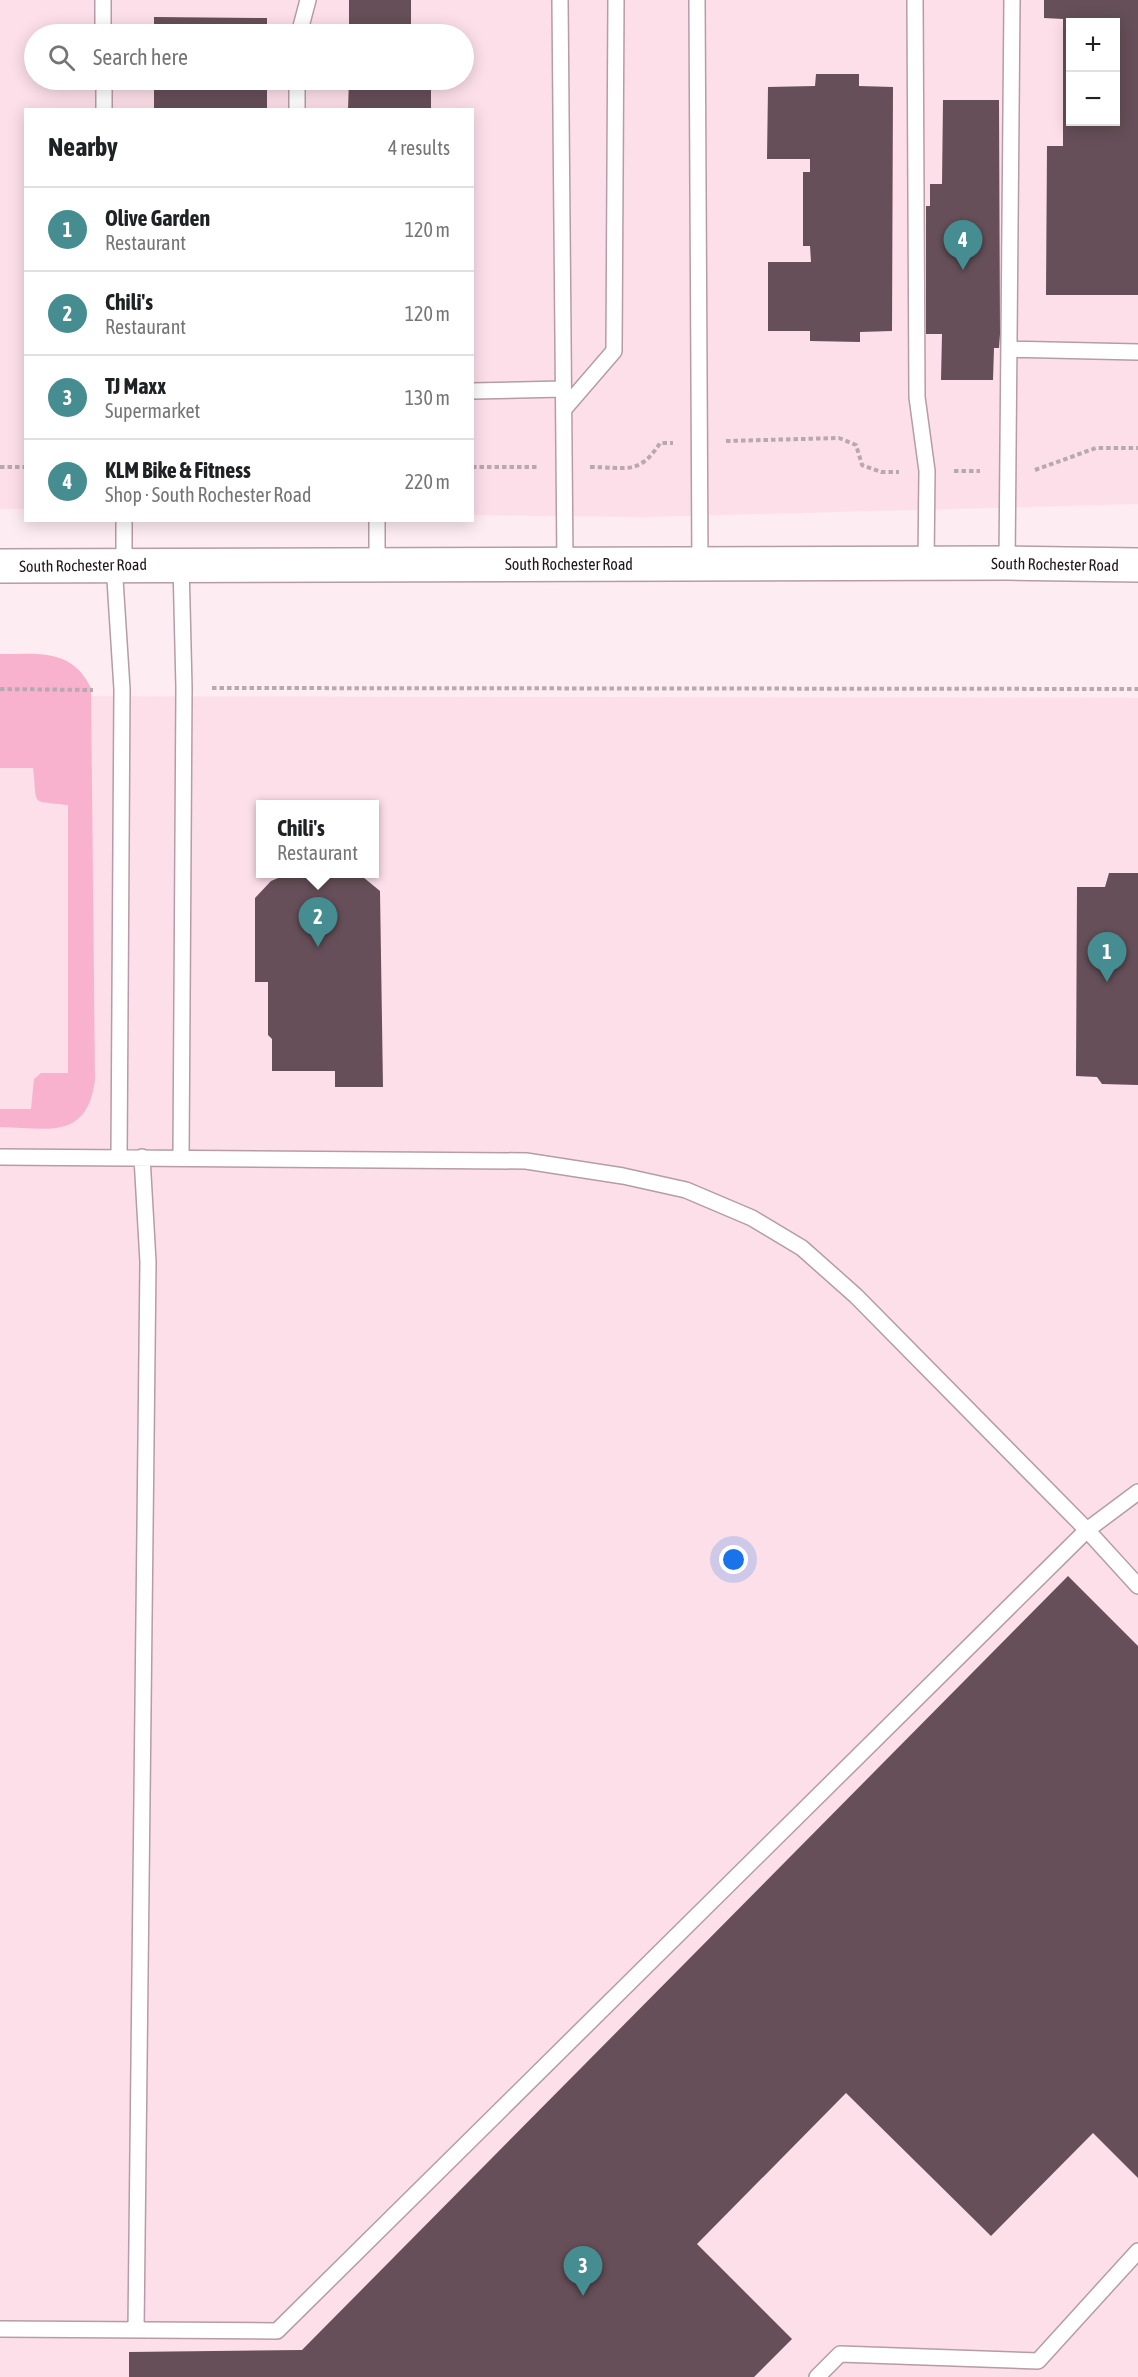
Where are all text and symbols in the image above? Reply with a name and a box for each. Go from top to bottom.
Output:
map controls [1066,18,1120,126]
button: + [1066,18,1120,72]
search box [24,24,474,90]
icon: search [45,41,78,74]
text: Search here [93,44,188,70]
button: − [1066,72,1120,126]
text: Nearby [48,132,118,162]
text: 4 results [388,136,450,159]
text: Olive Garden [105,205,210,231]
text: 1 [63,218,72,241]
text: 120 m [405,218,450,241]
pin: 4 [944,220,982,270]
text: Restaurant [105,231,186,254]
text: Chili's [105,289,153,315]
text: 2 [63,302,72,325]
text: 120 m [405,302,450,325]
text: Restaurant [105,315,186,338]
text: TJ Maxx [105,373,166,399]
text: 3 [63,386,72,409]
text: 130 m [405,386,450,409]
text: Supermarket [105,399,200,422]
text: KLM Bike & Fitness [105,457,251,483]
text: 4 [63,470,72,493]
text: 220 m [405,470,450,493]
text: Shop · South Rochester Road [105,483,312,506]
street label: South Rochester Road [991,554,1119,574]
street label: South Rochester Road [19,555,147,575]
street label: South Rochester Road [505,555,633,573]
popup [256,800,379,878]
text: Chili's [277,815,325,841]
text: Restaurant [277,841,358,864]
pin: 2 [298,898,338,947]
pin: 1 [1088,932,1126,982]
your location [719,1545,748,1574]
pin: 3 [564,2246,602,2296]

